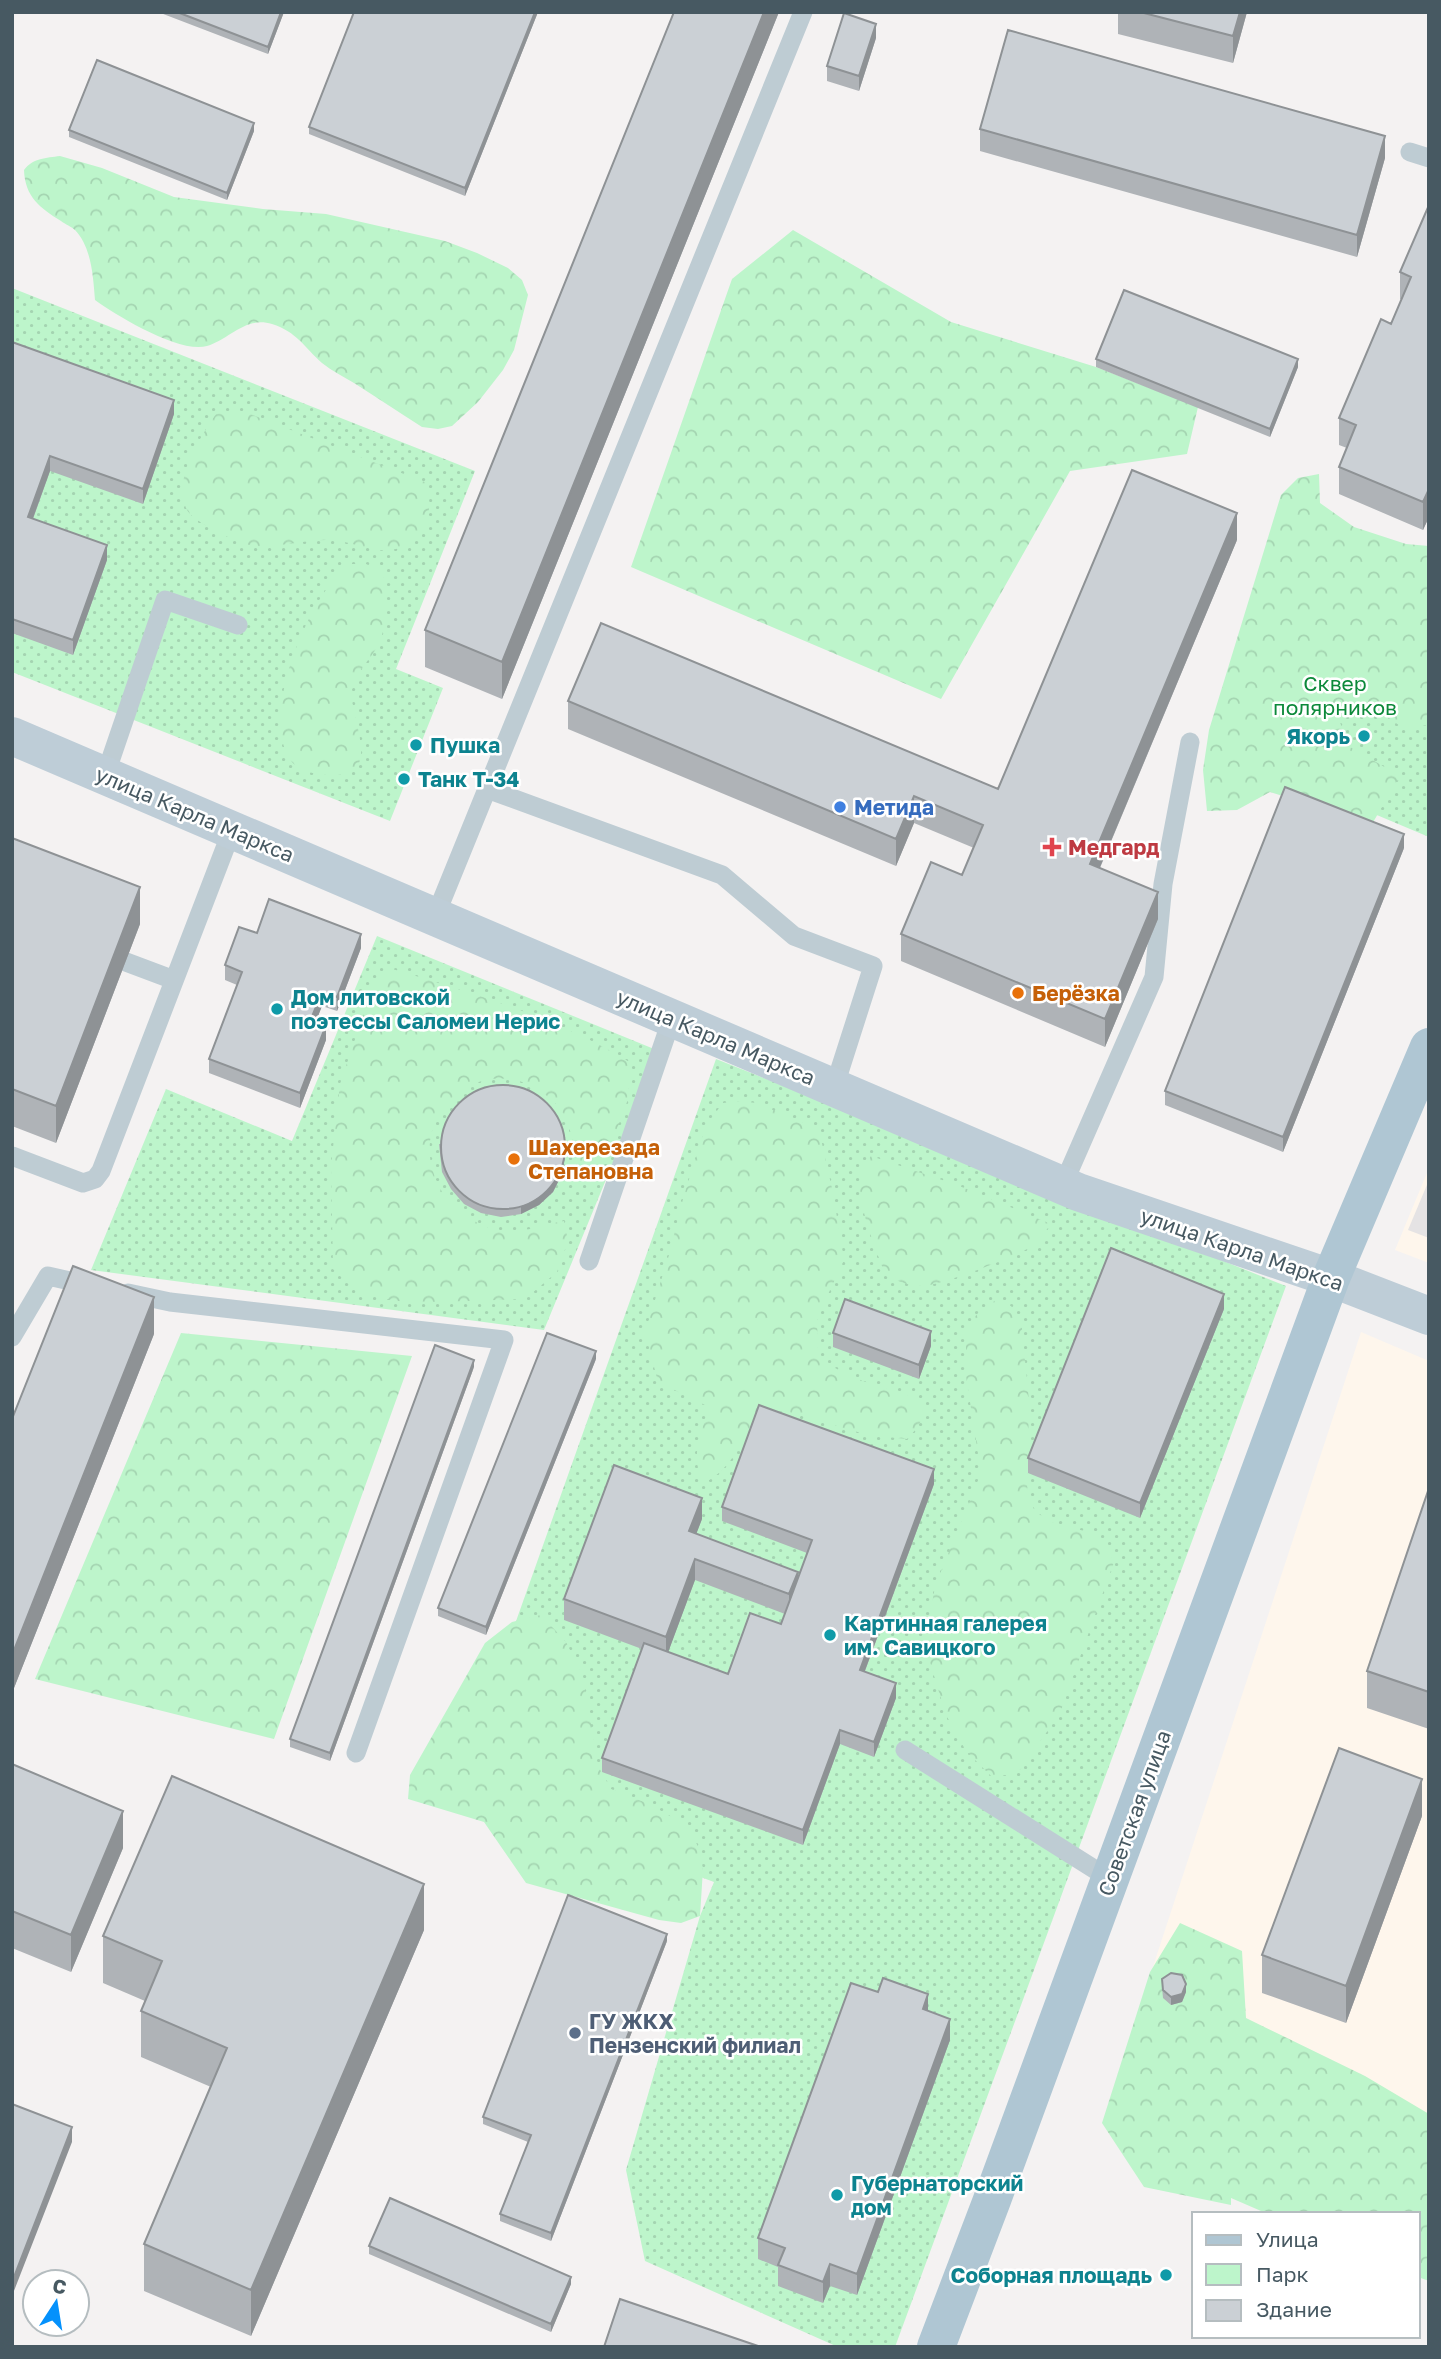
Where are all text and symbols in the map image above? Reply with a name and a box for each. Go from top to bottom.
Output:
park label: Сквер полярников [1273,670,1397,720]
place label: Якорь [1286,723,1350,749]
marker: Якорь [1356,728,1372,744]
place label: Пушка [430,732,500,758]
marker: Пушка [408,737,424,753]
street label: улица Карла Маркса [92,760,298,868]
place label: Танк Т-34 [418,766,519,792]
marker: Танк Т-34 [396,771,412,787]
place label: Метида [854,794,934,820]
marker: Метида [832,799,848,815]
place label: Медгард [1068,834,1159,860]
marker: Медгард [1042,837,1062,857]
place label: Берёзка [1032,980,1120,1006]
street label: улица Карла Маркса [613,983,819,1091]
place label: Дом литовской поэтессы Саломеи Нерис [291,984,560,1034]
marker: Берёзка [1010,985,1026,1001]
marker: Дом литовской поэтессы Саломеи Нерис [269,1001,285,1017]
place label: Шахерезада Степановна [528,1134,660,1184]
marker: Шахерезада Степановна [506,1151,522,1167]
street label: улица Карла Маркса [1137,1202,1347,1296]
place label: Картинная галерея им. Савицкого [844,1610,1047,1660]
marker: Картинная галерея им. Савицкого [822,1627,838,1643]
street label: Советская улица [1092,1726,1176,1900]
place label: ГУ ЖКХ Пензенский филиал [589,2008,801,2058]
marker: ГУ ЖКХ Пензенский филиал [567,2025,583,2041]
place label: Губернаторский дом [851,2170,1023,2220]
marker: Губернаторский дом [829,2187,845,2203]
legend [1192,2212,1420,2338]
text: Улица [1256,2226,1319,2252]
text: Парк [1256,2261,1309,2287]
place label: Соборная площадь [951,2262,1152,2288]
marker: Соборная площадь [1158,2267,1174,2283]
north arrow [21,2268,91,2338]
text: С [51,2273,69,2299]
text: Здание [1256,2296,1332,2322]

